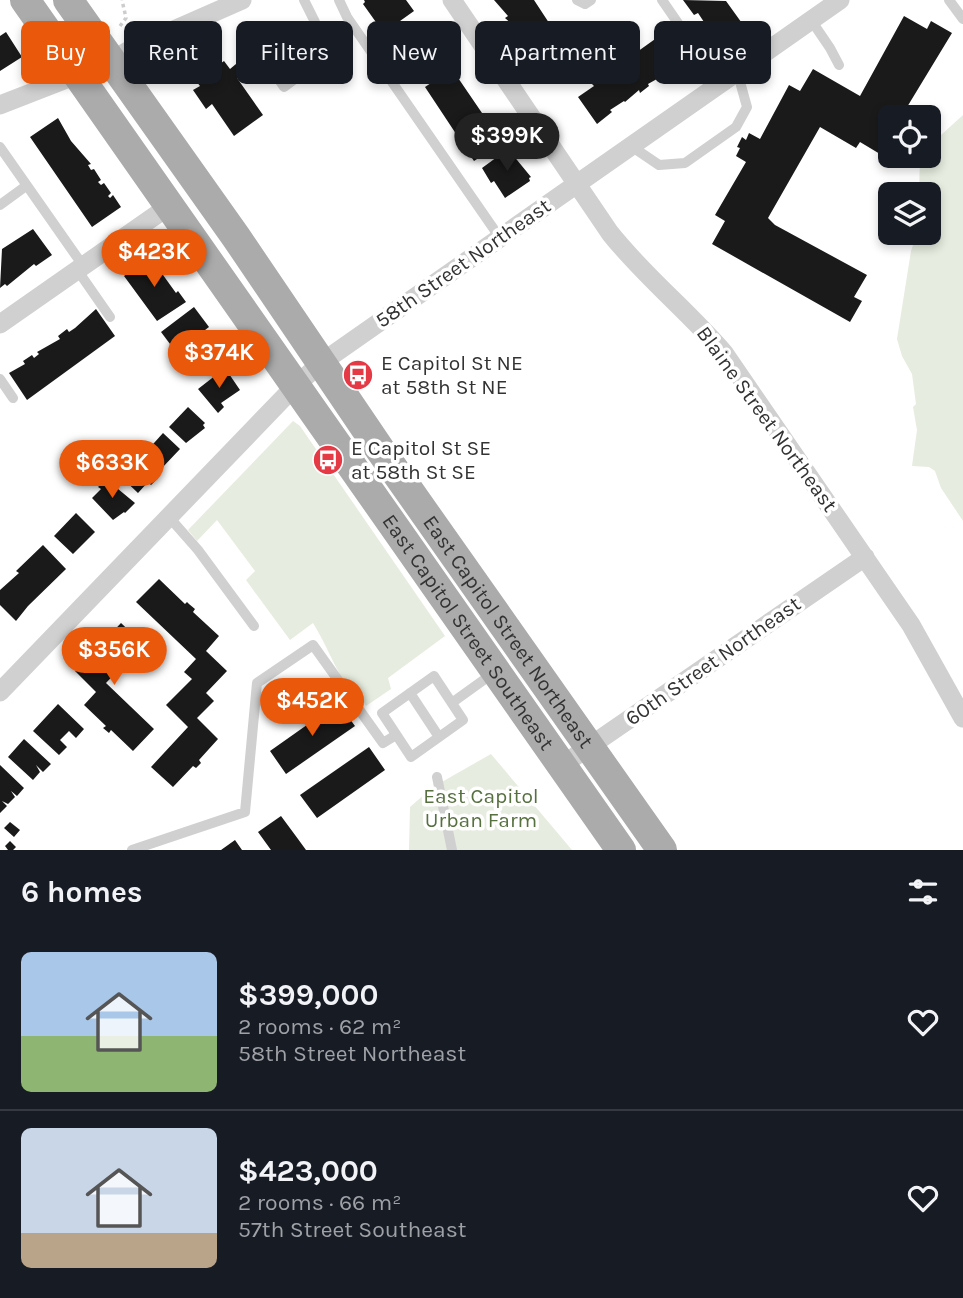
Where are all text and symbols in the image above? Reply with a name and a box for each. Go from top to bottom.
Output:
chip: Buy [21,21,110,84]
chip: Rent [124,21,222,84]
chip: Filters [236,21,353,84]
chip: New [367,21,461,84]
chip: Apartment [475,21,640,84]
chip: House [654,21,771,84]
map controls [878,105,941,245]
button: locate [878,105,941,168]
pin: $399K [458,114,556,173]
text: $399K [470,122,544,149]
button: layers [878,182,941,245]
street label: 58th Street Northeast [371,193,555,333]
pin: $423K [105,230,203,289]
text: $423K [118,238,190,265]
street label: Blaine Street Northeast [692,322,842,516]
pin: $374K [170,330,268,390]
text: $374K [184,339,254,366]
place label: E Capitol St NE at 58th St NE [381,351,523,399]
bus stop icon: E Capitol St NE at 58th St NE [341,358,375,392]
place label: E Capitol St SE at 58th St SE [351,436,491,484]
pin: $633K [63,440,161,500]
bus stop icon: E Capitol St SE at 58th St SE [311,443,345,477]
text: $633K [75,449,149,476]
street label: East Capitol Street Southeast [377,510,559,755]
street label: East Capitol Street Northeast [418,511,598,753]
street label: 60th Street Northeast [621,591,805,730]
pin: $356K [65,628,163,687]
text: $356K [78,636,150,663]
pin: $452K [263,678,361,738]
text: $452K [276,687,348,714]
park label: East Capitol Urban Farm [423,784,539,832]
icon: filters [904,873,942,911]
text: 6 homes [21,874,143,910]
text: $399,000 [238,977,378,1013]
icon: home [77,980,161,1064]
icon: heart [904,1003,942,1041]
text: 2 rooms · 62 m² [238,1013,402,1040]
text: 58th Street Northeast [238,1040,466,1067]
text: $423,000 [238,1153,378,1189]
icon: home [77,1156,161,1240]
icon: heart [904,1179,942,1217]
text: 2 rooms · 66 m² [238,1189,401,1216]
text: 57th Street Southeast [238,1216,467,1243]

